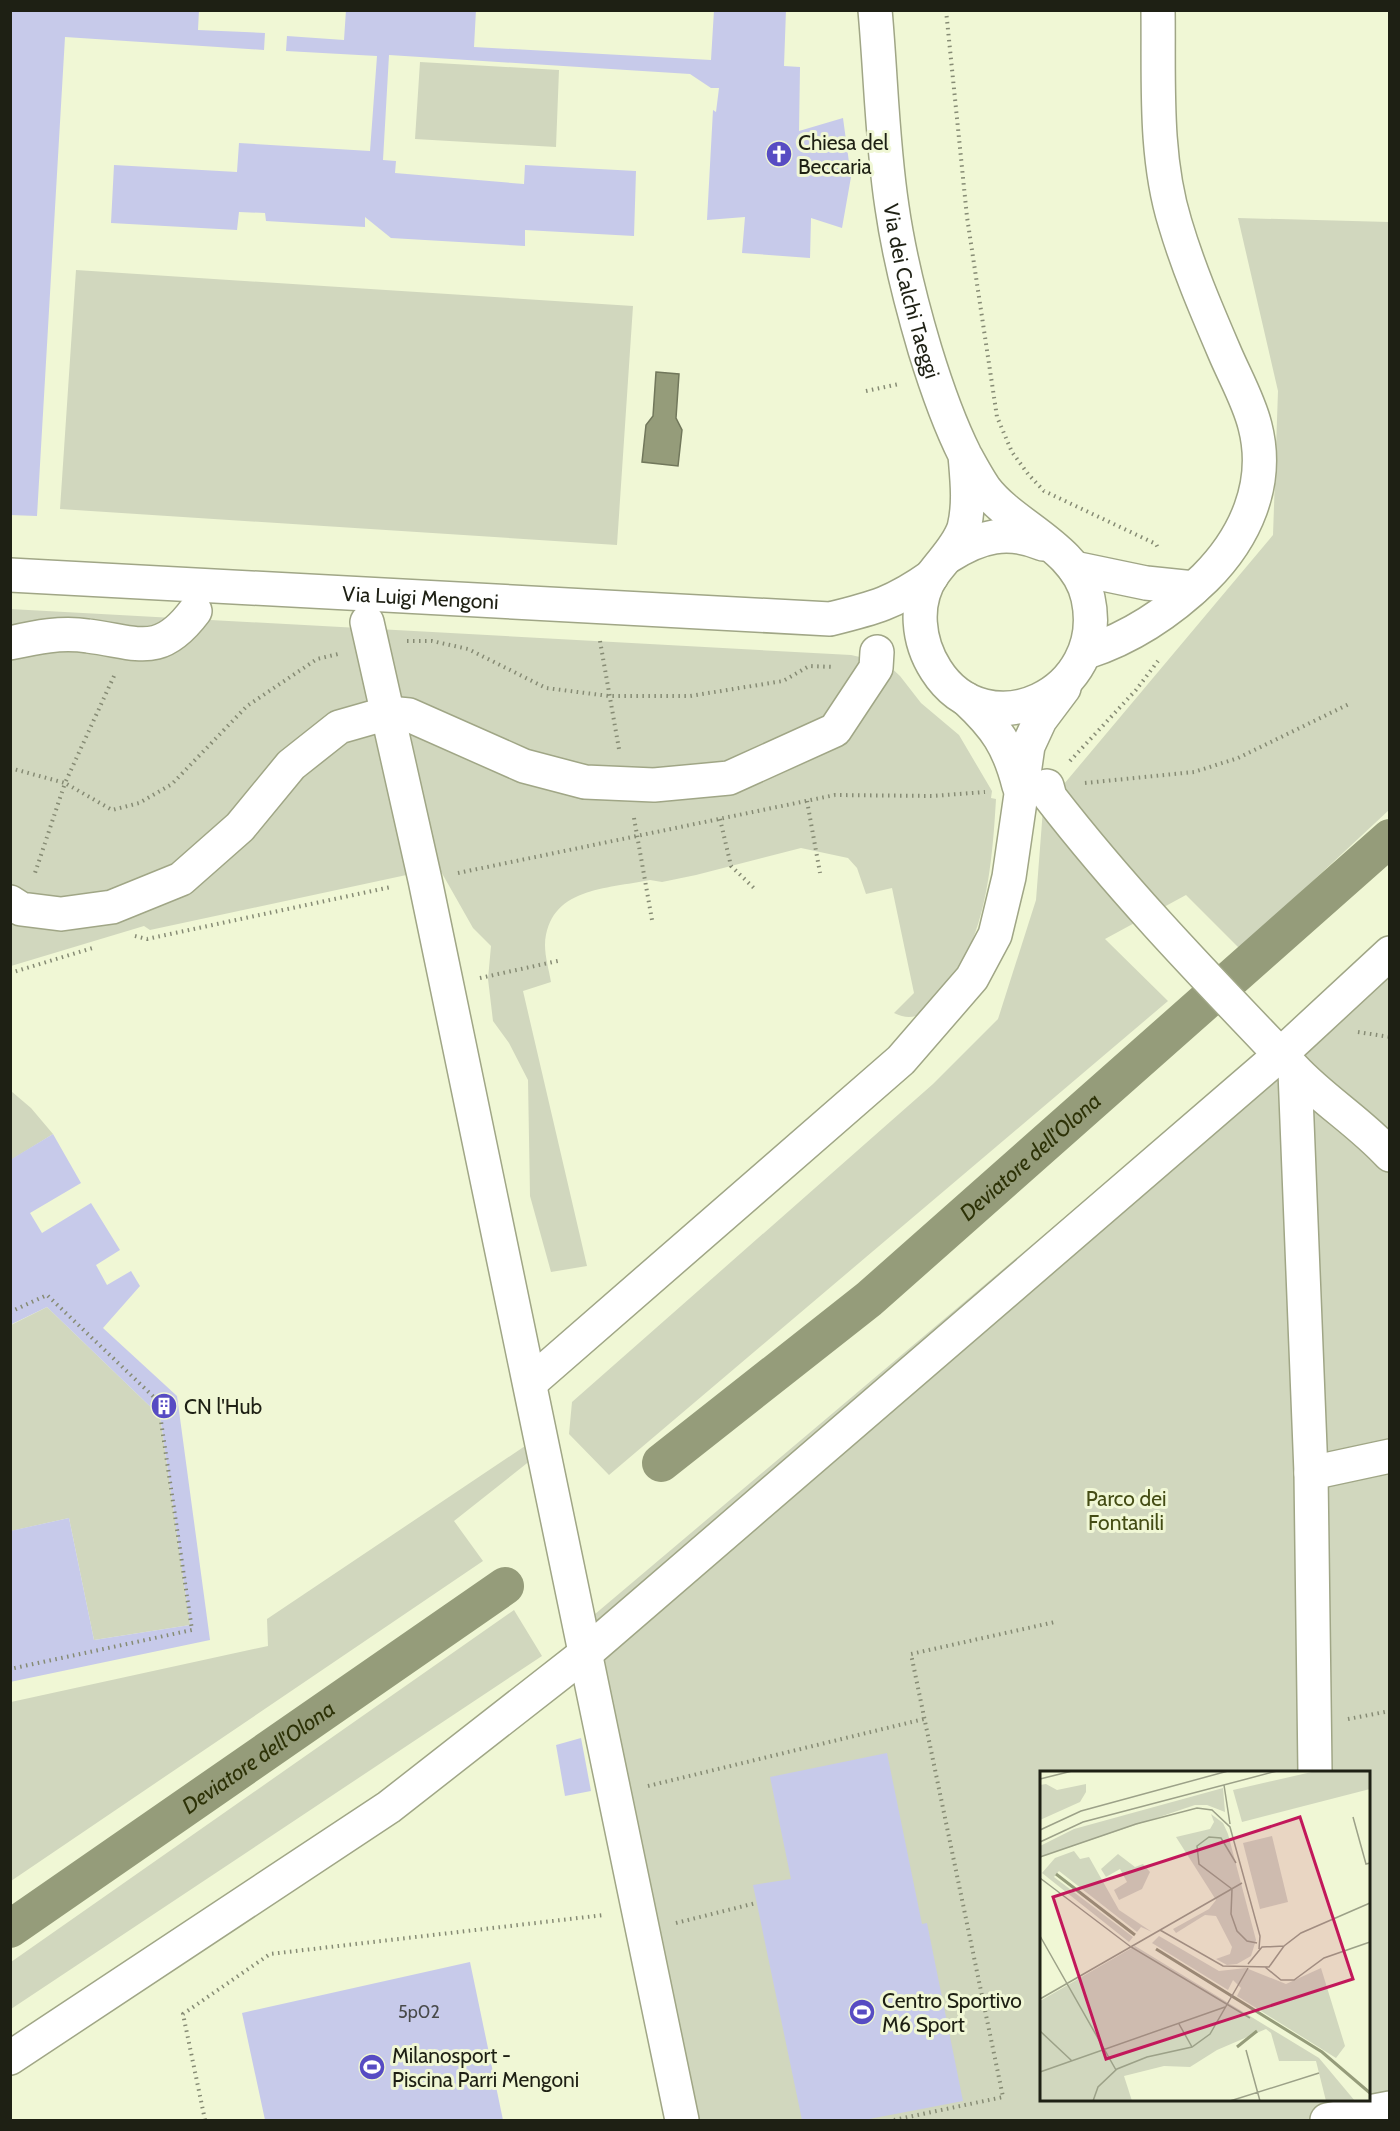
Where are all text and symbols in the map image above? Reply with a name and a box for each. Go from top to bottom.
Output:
place label: Chiesa del Beccaria [798,130,888,179]
church icon: Chiesa del Beccaria [764,139,794,169]
street label: Via dei Calchi Taeggi [879,202,946,381]
street label: Via Luigi Mengoni [342,580,499,614]
water label: Deviatore dell'Olona [954,1087,1106,1226]
building icon: CN l'Hub [149,1391,179,1421]
place label: CN l'Hub [184,1394,262,1419]
park label: Parco dei Fontanili [1086,1486,1166,1535]
water label: Deviatore dell'Olona [177,1695,340,1819]
inset map [1040,1771,1370,2101]
place label: Centro Sportivo M6 Sport [882,1988,1022,2037]
sports icon: Centro Sportivo M6 Sport [847,1997,877,2027]
house number: 5p02 [398,2001,440,2023]
place label: Milanosport - Piscina Parri Mengoni [392,2043,579,2092]
sports icon: Milanosport - Piscina Parri Mengoni [357,2052,387,2082]

